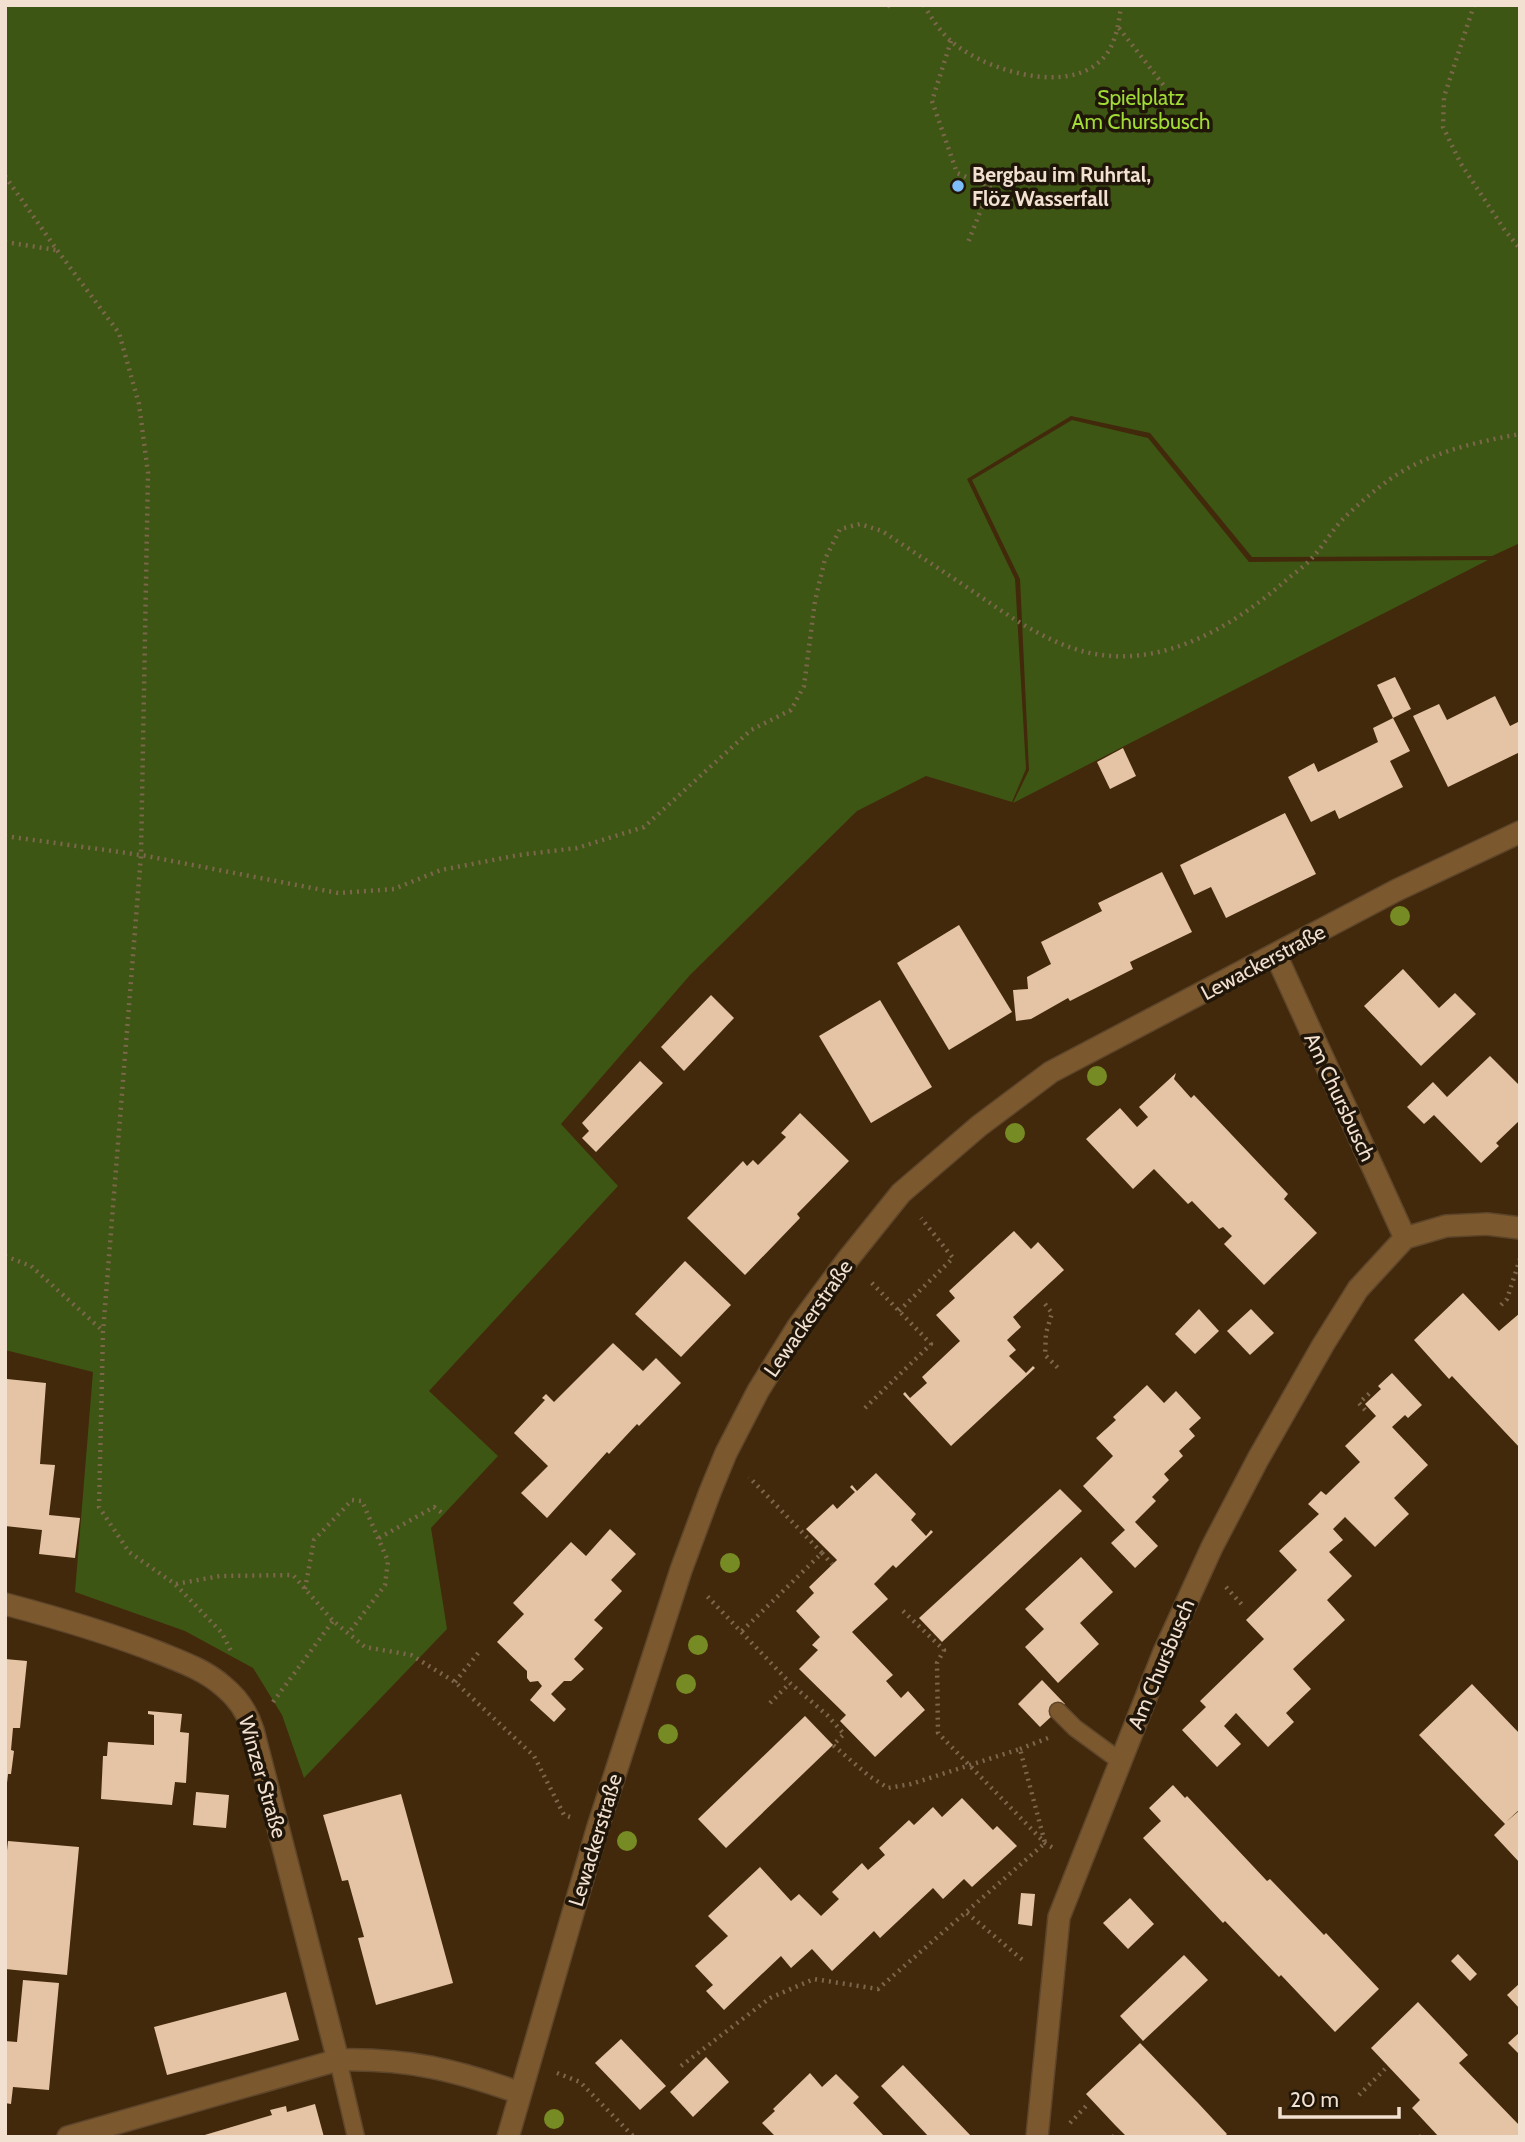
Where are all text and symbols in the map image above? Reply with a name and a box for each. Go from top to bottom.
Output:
park label: Spielplatz Am Chursbusch [1072,85,1211,134]
place label: Bergbau im Ruhrtal, Flöz Wasserfall [972,162,1151,211]
marker: Bergbau im Ruhrtal, Flöz Wasserfall [950,178,966,194]
street label: Lewackerstraße [1197,919,1330,1005]
street label: Am Chursbusch [1299,1029,1381,1165]
street label: Lewackerstraße [758,1254,858,1381]
street label: Am Chursbusch [1122,1595,1200,1733]
street label: Winzer Straße [234,1713,292,1841]
street label: Lewackerstraße [563,1770,627,1909]
scale bar [1280,2076,1399,2120]
text: 20 m [1290,2087,1339,2112]

